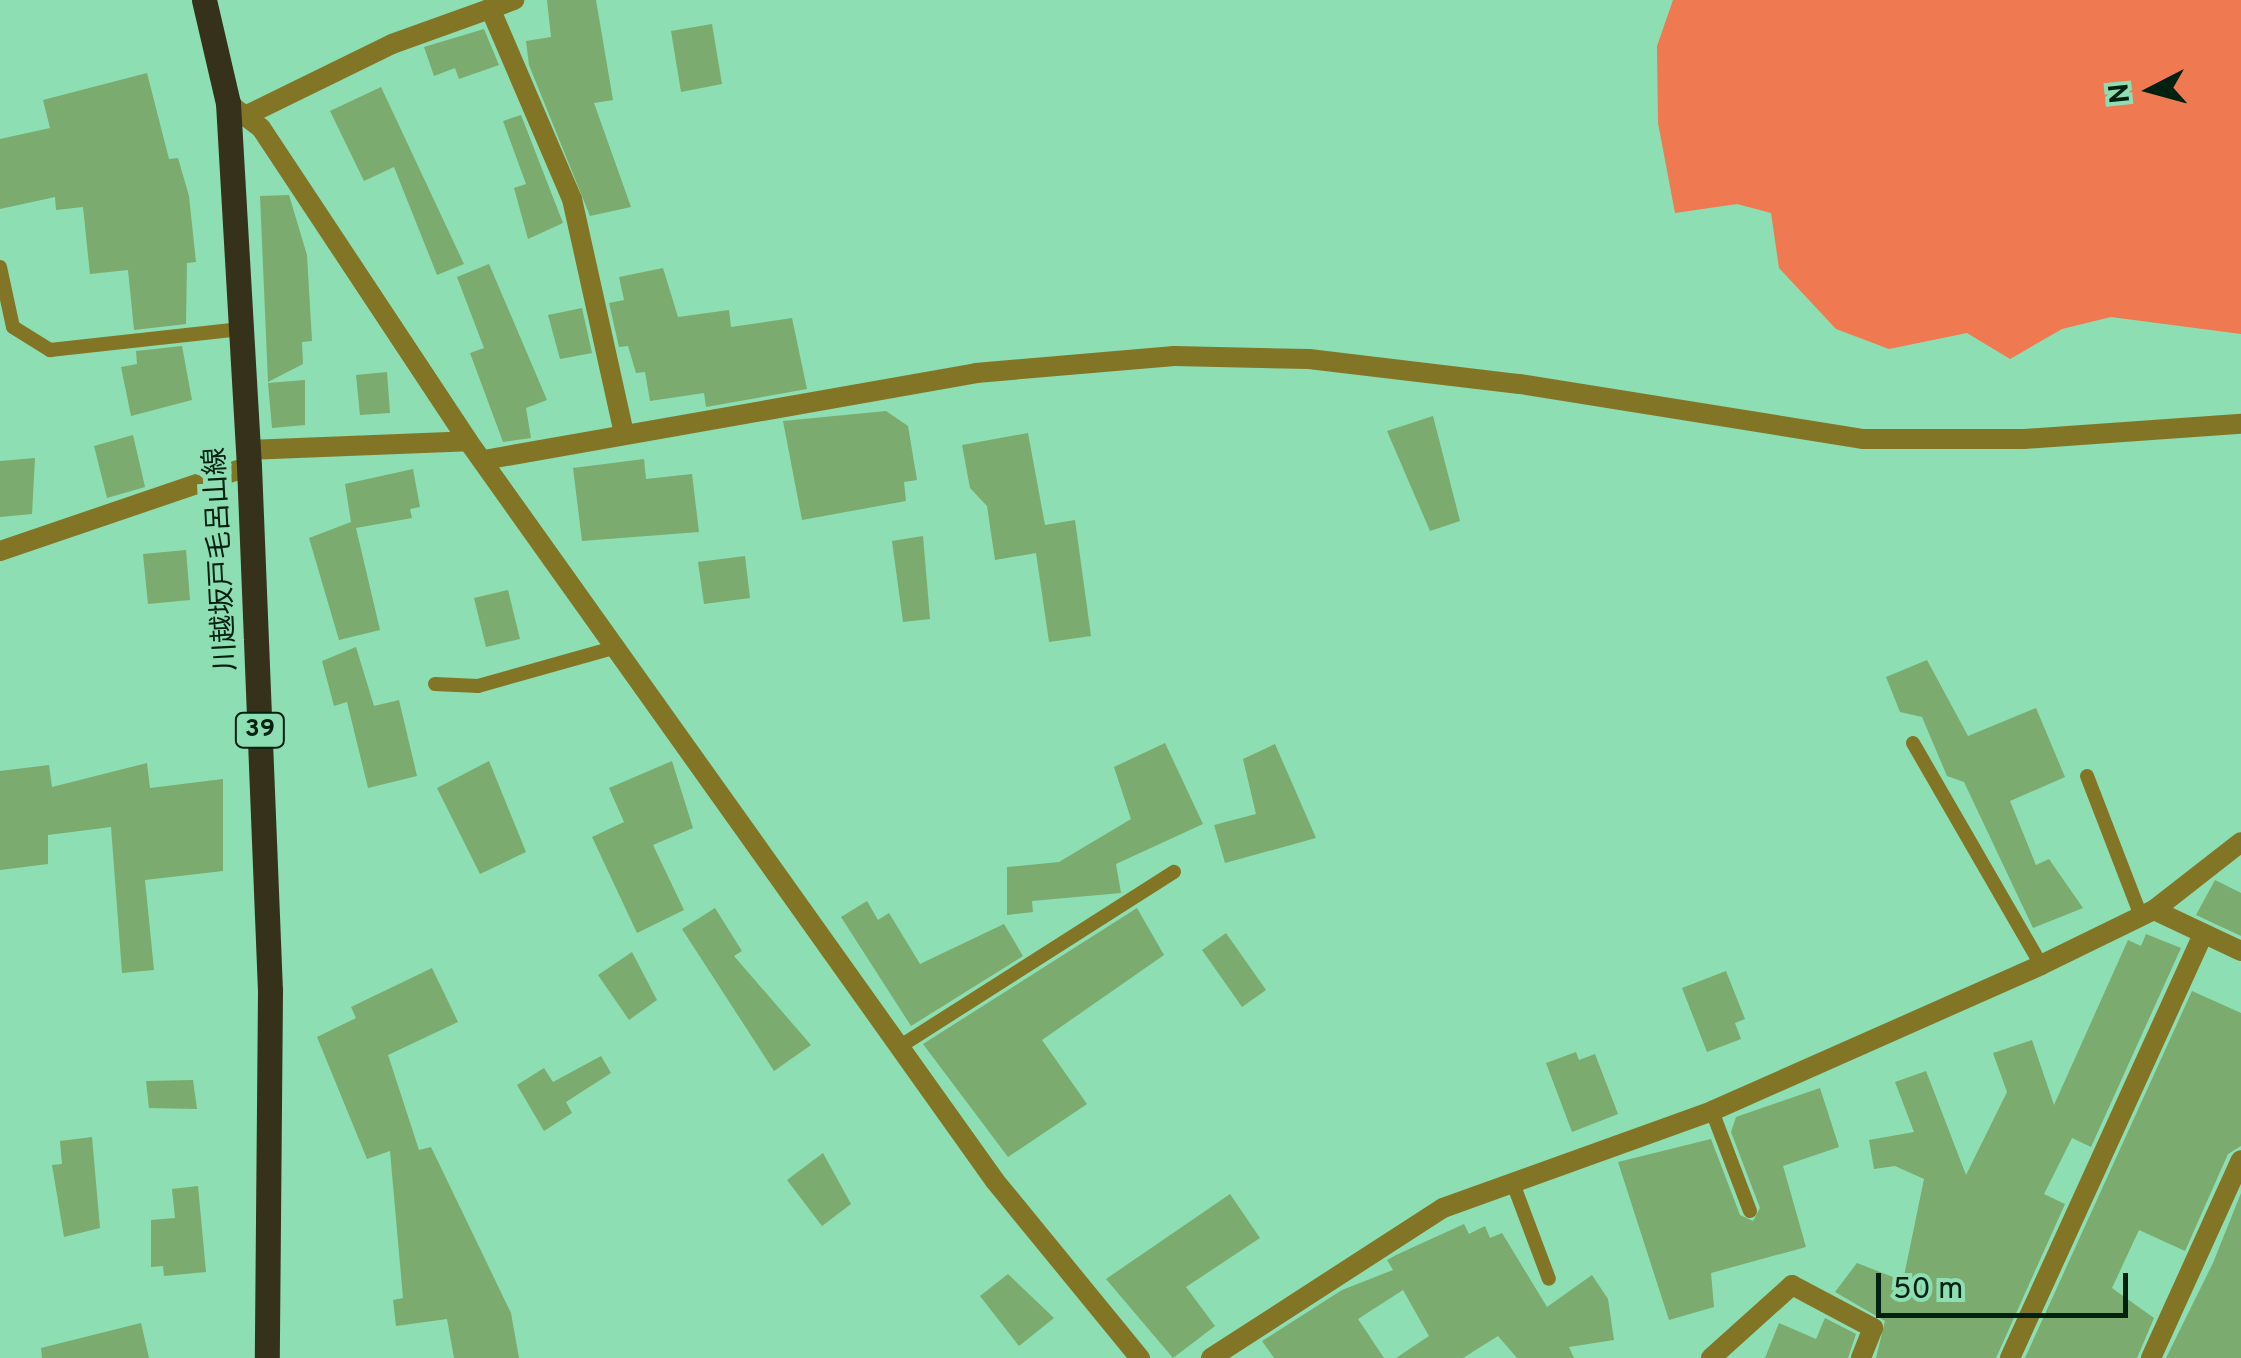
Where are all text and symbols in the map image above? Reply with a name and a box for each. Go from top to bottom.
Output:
north arrow [2101,40,2201,140]
text: N [2102,81,2140,105]
street label: 川越坂戸毛呂山線 [199,446,245,672]
road number: 39 [232,710,288,750]
scale bar [1881,1253,2134,1315]
text: 50 m [1893,1272,1963,1309]

